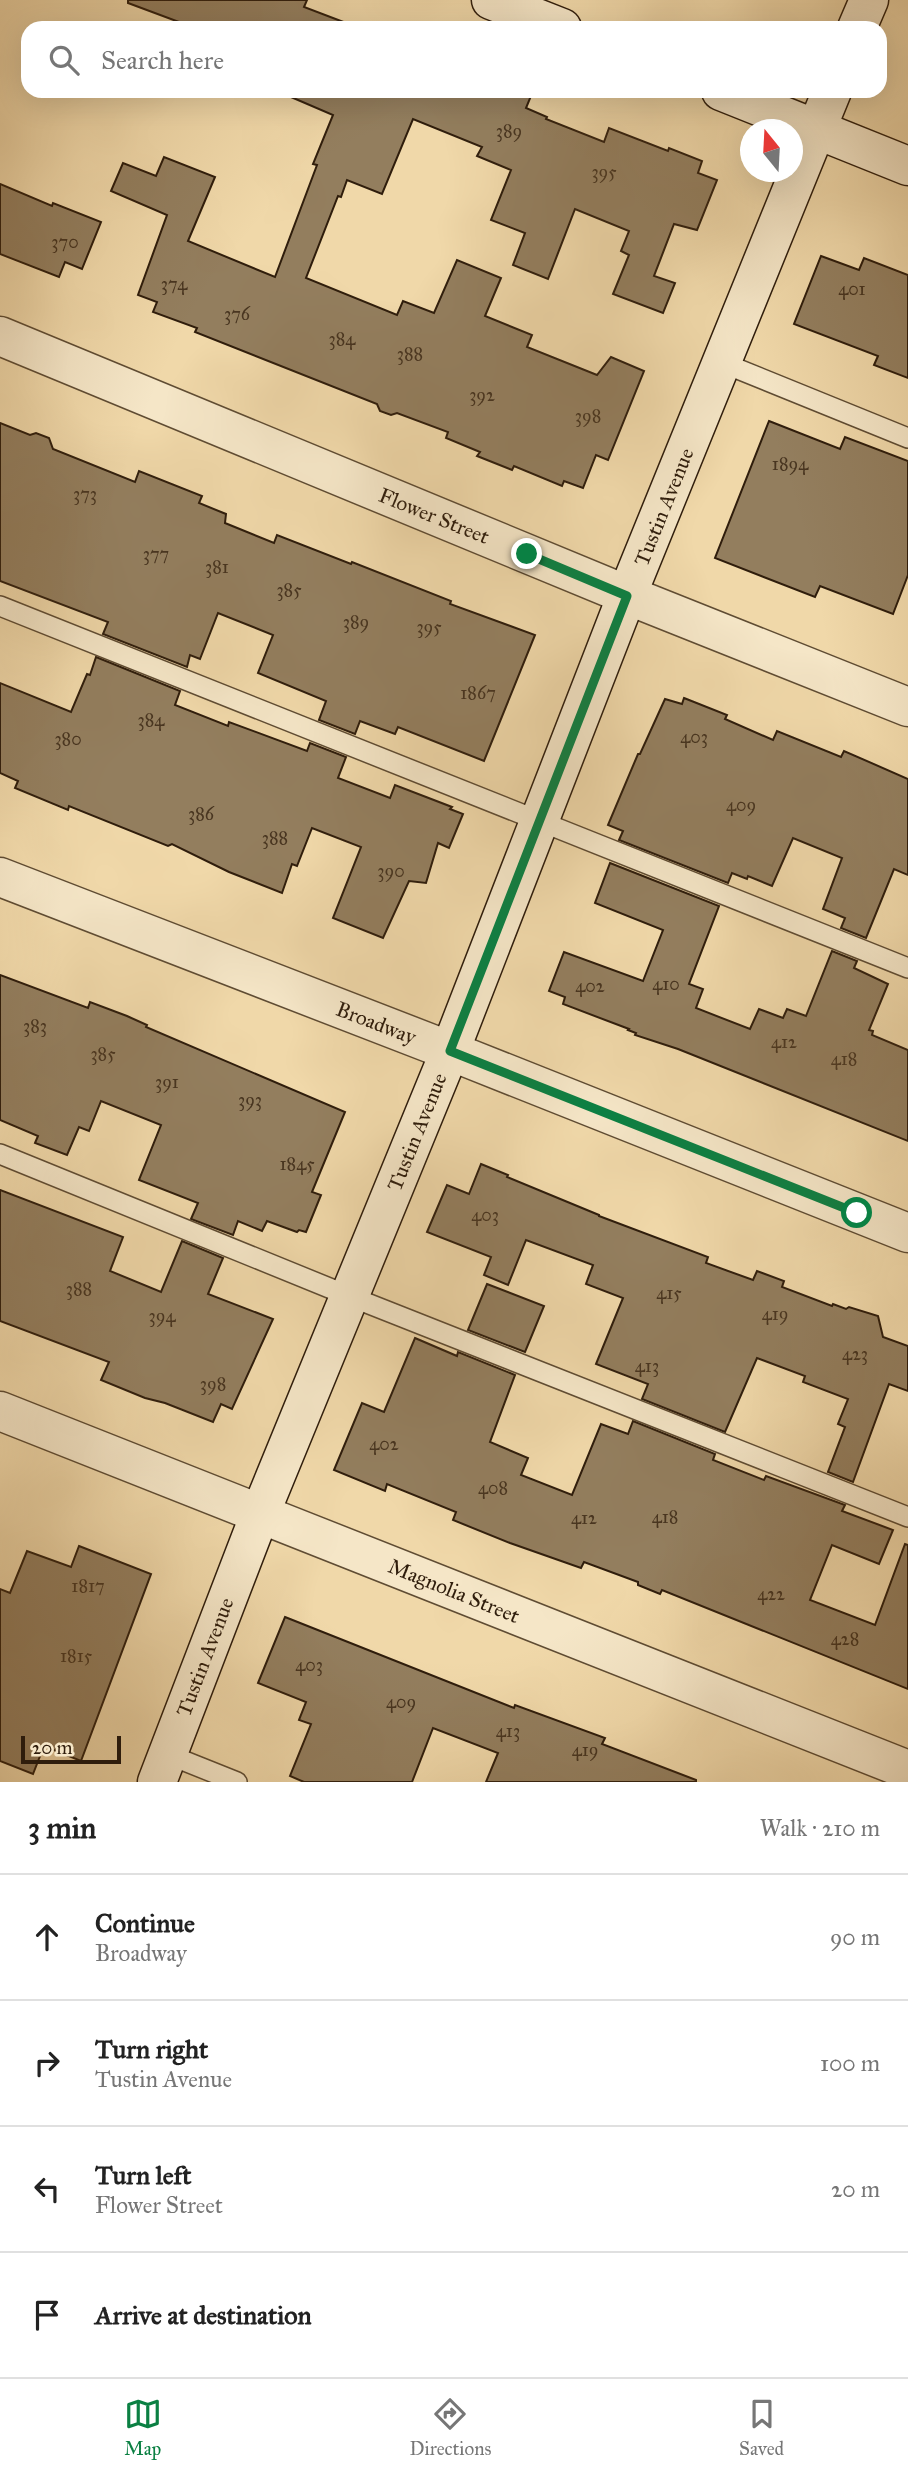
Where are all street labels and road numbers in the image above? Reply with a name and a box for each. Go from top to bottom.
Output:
street label: Tustin Avenue [629,444,700,570]
street label: Flower Street [375,482,494,550]
street label: Broadway [332,996,421,1051]
street label: Tustin Avenue [382,1069,453,1195]
street label: Magnolia Street [385,1553,524,1629]
street label: Tustin Avenue [170,1594,240,1720]

